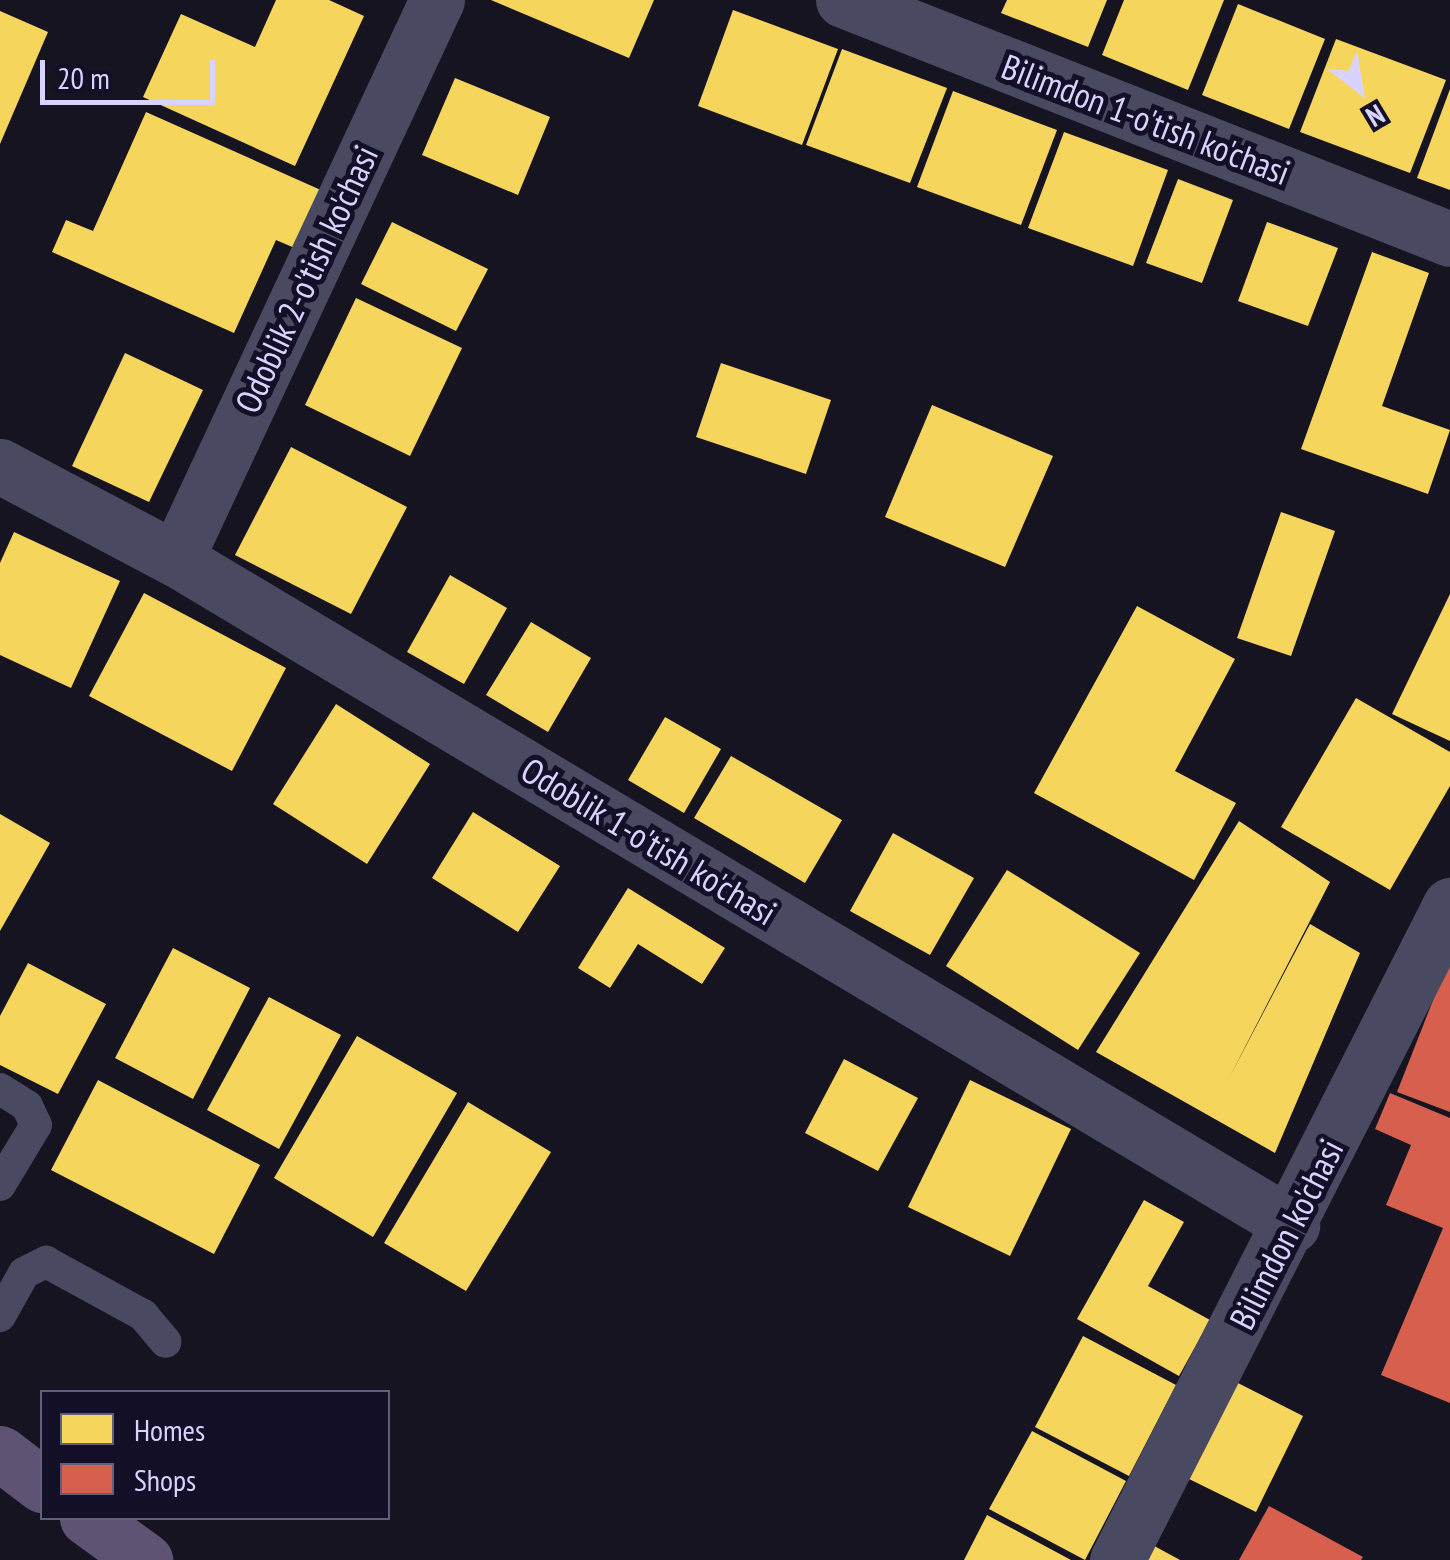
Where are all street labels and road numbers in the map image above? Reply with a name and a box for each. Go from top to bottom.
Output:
street label: Bilimdon 1-o'tish ko'chasi [996,45,1296,193]
street label: Odoblik 2-o'tish ko'chasi [226,138,386,420]
street label: Odoblik 1-o'tish ko'chasi [514,748,784,934]
street label: Bilimdon ko'chasi [1220,1132,1352,1336]

